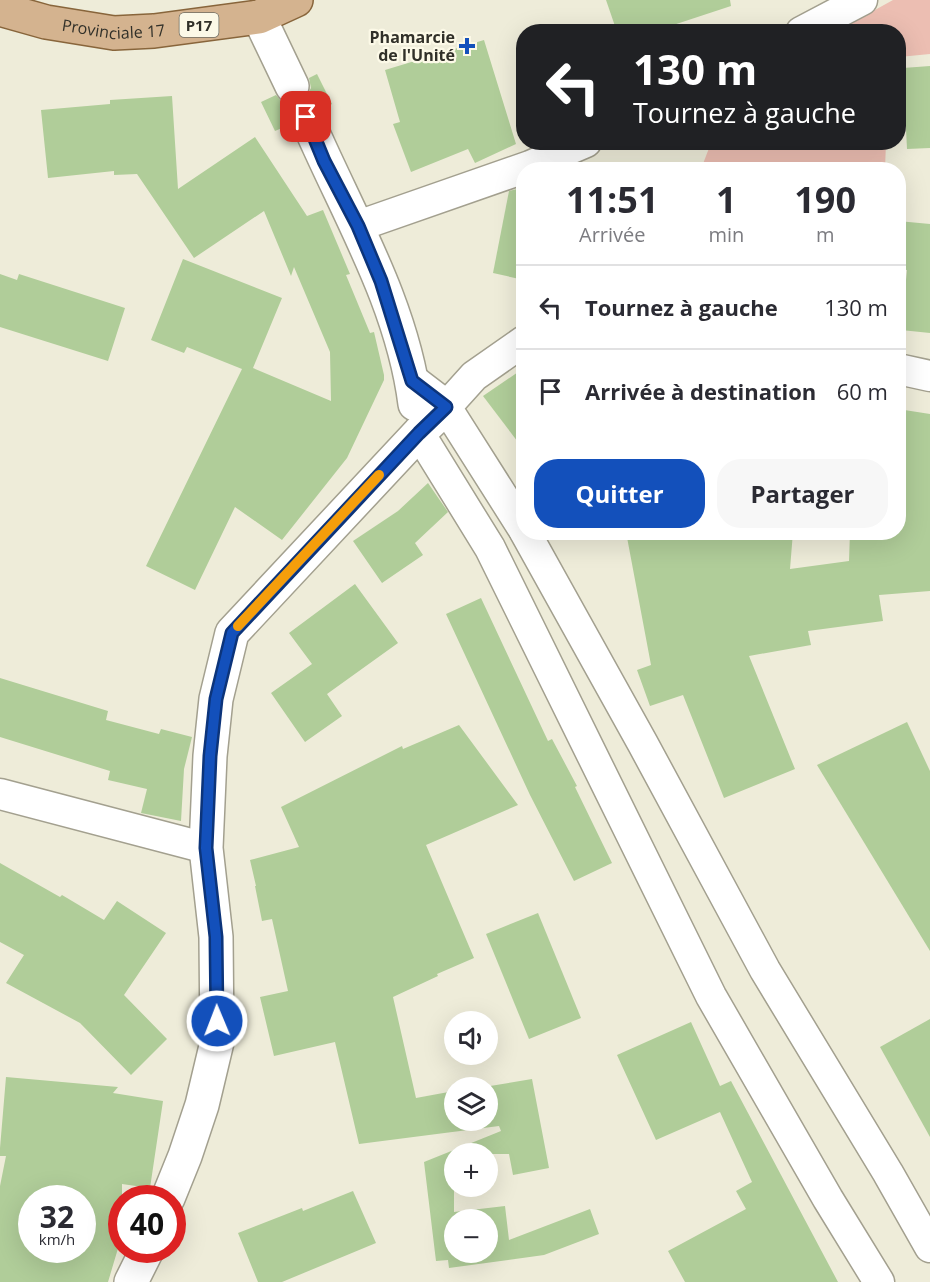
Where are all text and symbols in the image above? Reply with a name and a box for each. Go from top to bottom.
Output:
road number: P17 [180,13,218,37]
street label: Provinciale 17 [60,14,167,44]
place label: Phamarcie de l'Unité [370,26,455,66]
marker: Phamarcie de l'Unité [460,39,474,53]
text: 130 m [633,40,757,97]
icon: left [534,48,612,126]
pin [280,91,331,142]
text: Tournez à gauche [633,94,856,131]
icon: arrive [289,100,322,133]
text: 11:51 [566,175,659,224]
text: 1 [716,175,737,224]
text: 190 [794,175,856,224]
text: Arrivée [579,221,645,248]
text: min [708,221,744,248]
text: m [816,221,834,248]
icon: left [534,291,567,324]
text: Tournez à gauche [585,292,778,322]
text: 130 m [824,292,888,322]
icon: arrive [534,375,567,408]
text: Arrivée à destination [585,376,816,406]
text: 60 m [837,376,888,406]
button: Quitter [534,459,705,528]
button: Partager [717,459,888,528]
position arrow [185,989,249,1053]
map controls [444,1011,498,1263]
button: sound [444,1011,498,1065]
button: layers [444,1077,498,1131]
button: + [444,1143,498,1197]
speed limit sign: 40 [108,1185,186,1263]
text: 32 [40,1196,74,1237]
button: − [444,1209,498,1263]
text: km/h [39,1229,75,1249]

